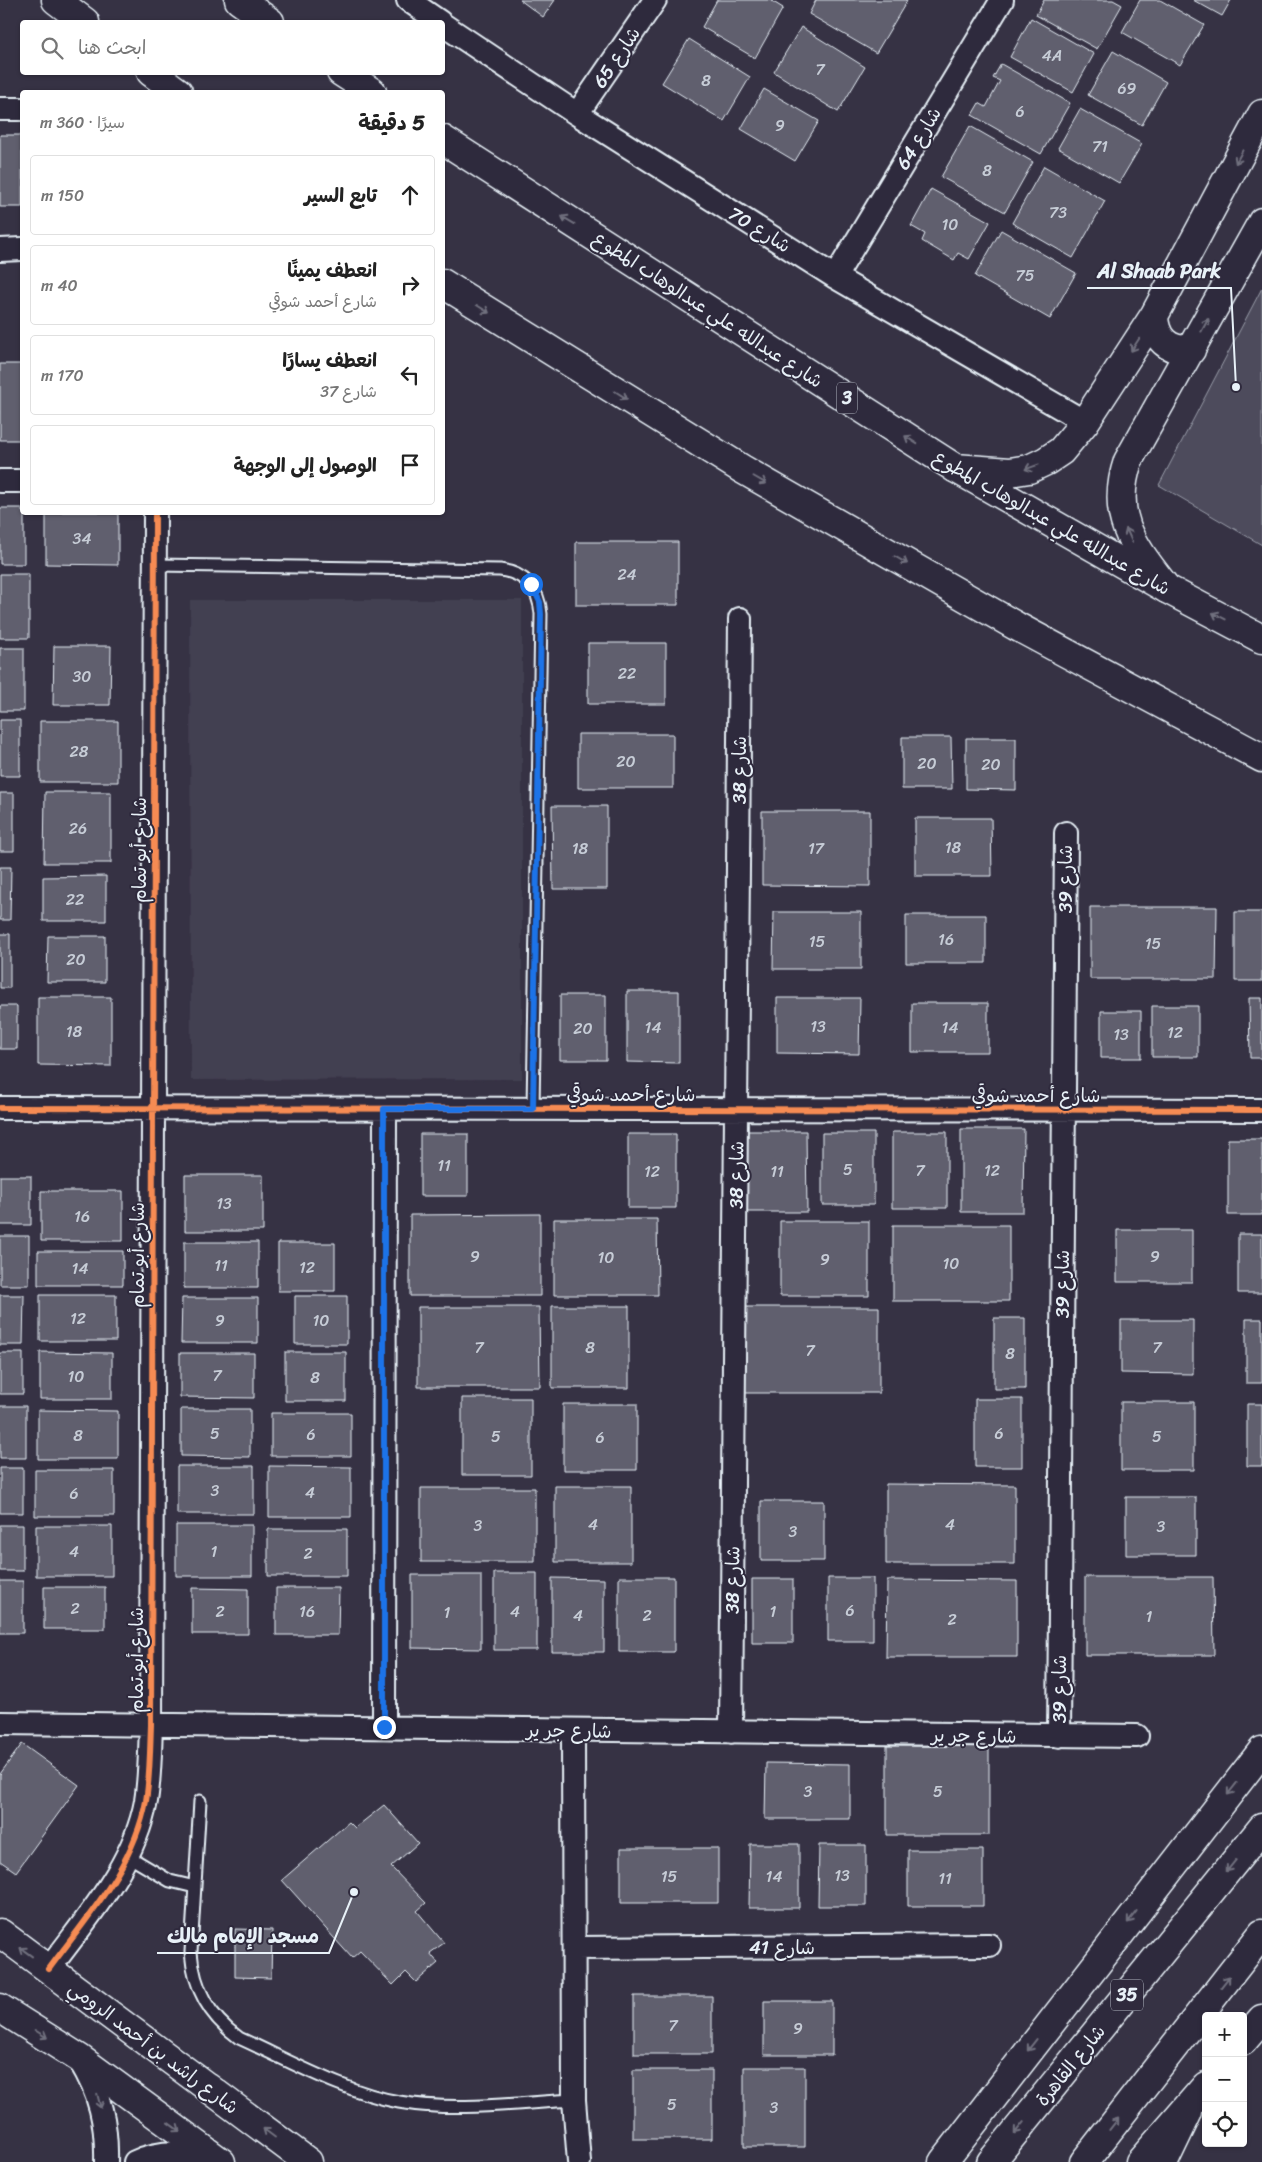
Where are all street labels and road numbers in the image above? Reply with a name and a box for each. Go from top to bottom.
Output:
street label: شارع 65 [584,20,649,95]
street label: شارع 64 [887,100,950,176]
street label: شارع 70 [722,197,798,262]
street label: شارع عبدالله علي عبدالوهاب المطوع [586,222,830,397]
road number: 3 [837,382,857,413]
street label: شارع عبدالله علي عبدالوهاب المطوع [927,441,1177,604]
street label: شارع 38 [723,736,756,804]
street label: شارع أبو تمام [123,797,156,903]
street label: شارع 39 [1049,845,1082,913]
street label: شارع أحمد شوقي [567,1078,695,1111]
street label: شارع أحمد شوقي [972,1079,1100,1112]
street label: شارع 38 [719,1141,754,1209]
street label: شارع أبو تمام [121,1202,154,1308]
street label: شارع 39 [1046,1250,1079,1318]
street label: شارع 38 [715,1546,750,1614]
street label: شارع أبو تمام [120,1607,153,1713]
street label: شارع 39 [1043,1655,1076,1723]
street label: شارع جر ير [524,1713,612,1748]
street label: شارع جر ير [929,1718,1017,1753]
street label: شارع 41 [749,1931,815,1964]
street label: شارع راشد بن أحمد الرومي [61,1972,246,2123]
road number: 35 [1111,1980,1143,2010]
street label: شارع القاهرة [1027,2017,1114,2114]

